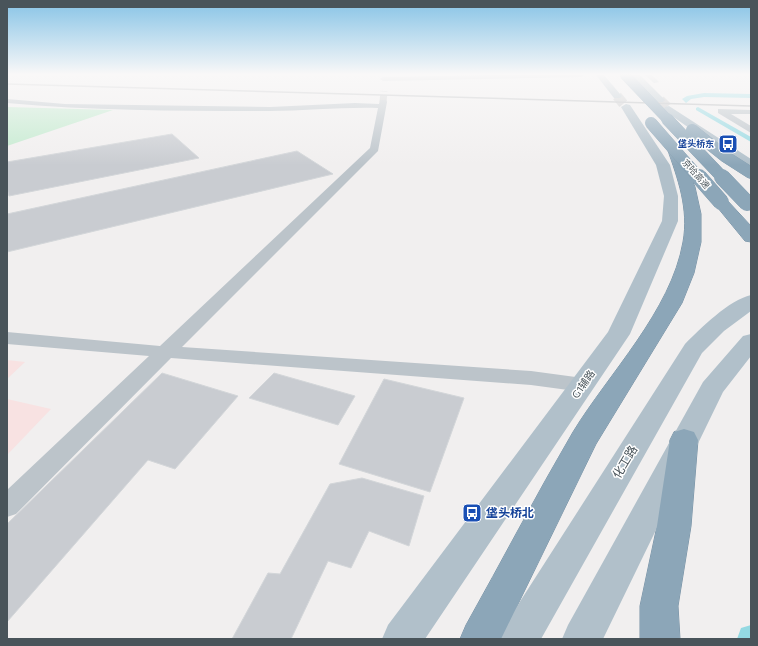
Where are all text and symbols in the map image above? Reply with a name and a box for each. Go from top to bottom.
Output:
bus stop icon: 垡头桥东 [717,133,739,155]
place label: 垡头桥东 [678,138,714,149]
street label: 京哈高速 [680,157,713,191]
street label: G1辅路 [569,368,597,400]
street label: 化工路 [609,442,639,481]
bus stop icon: 垡头桥北 [461,502,483,524]
place label: 垡头桥北 [486,505,534,519]

